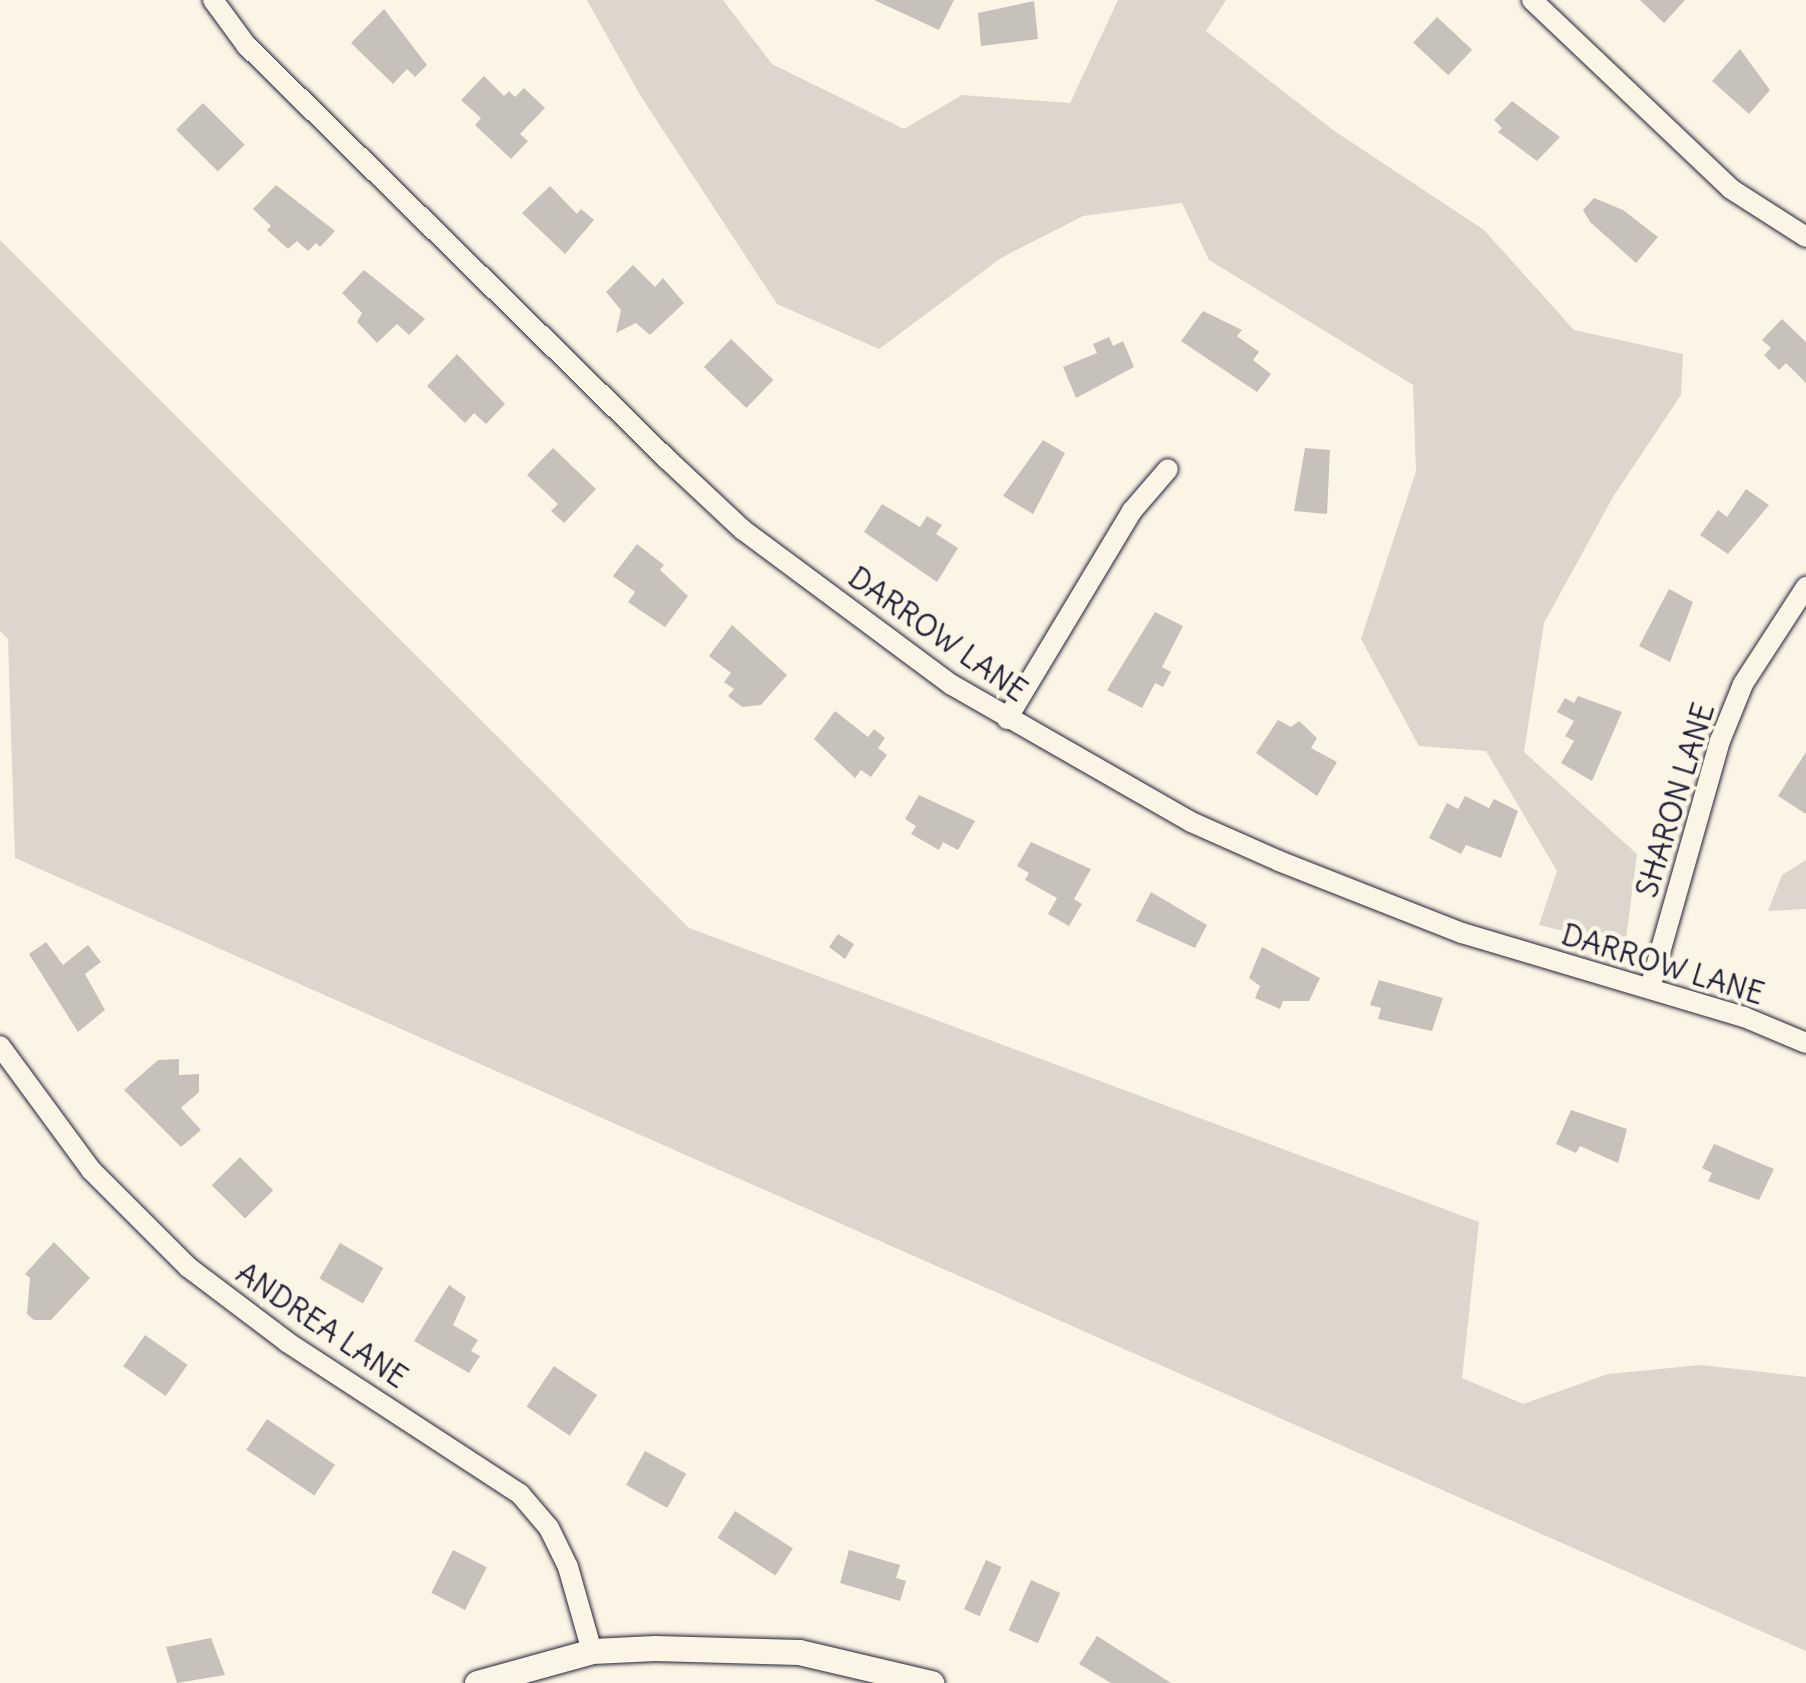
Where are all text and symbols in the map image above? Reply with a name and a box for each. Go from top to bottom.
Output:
street label: DARROW LANE [842,559,1034,709]
street label: SHARON LANE [1628,698,1722,902]
street label: DARROW LANE [1557,916,1769,1012]
street label: ANDREA LANE [230,1255,414,1395]

